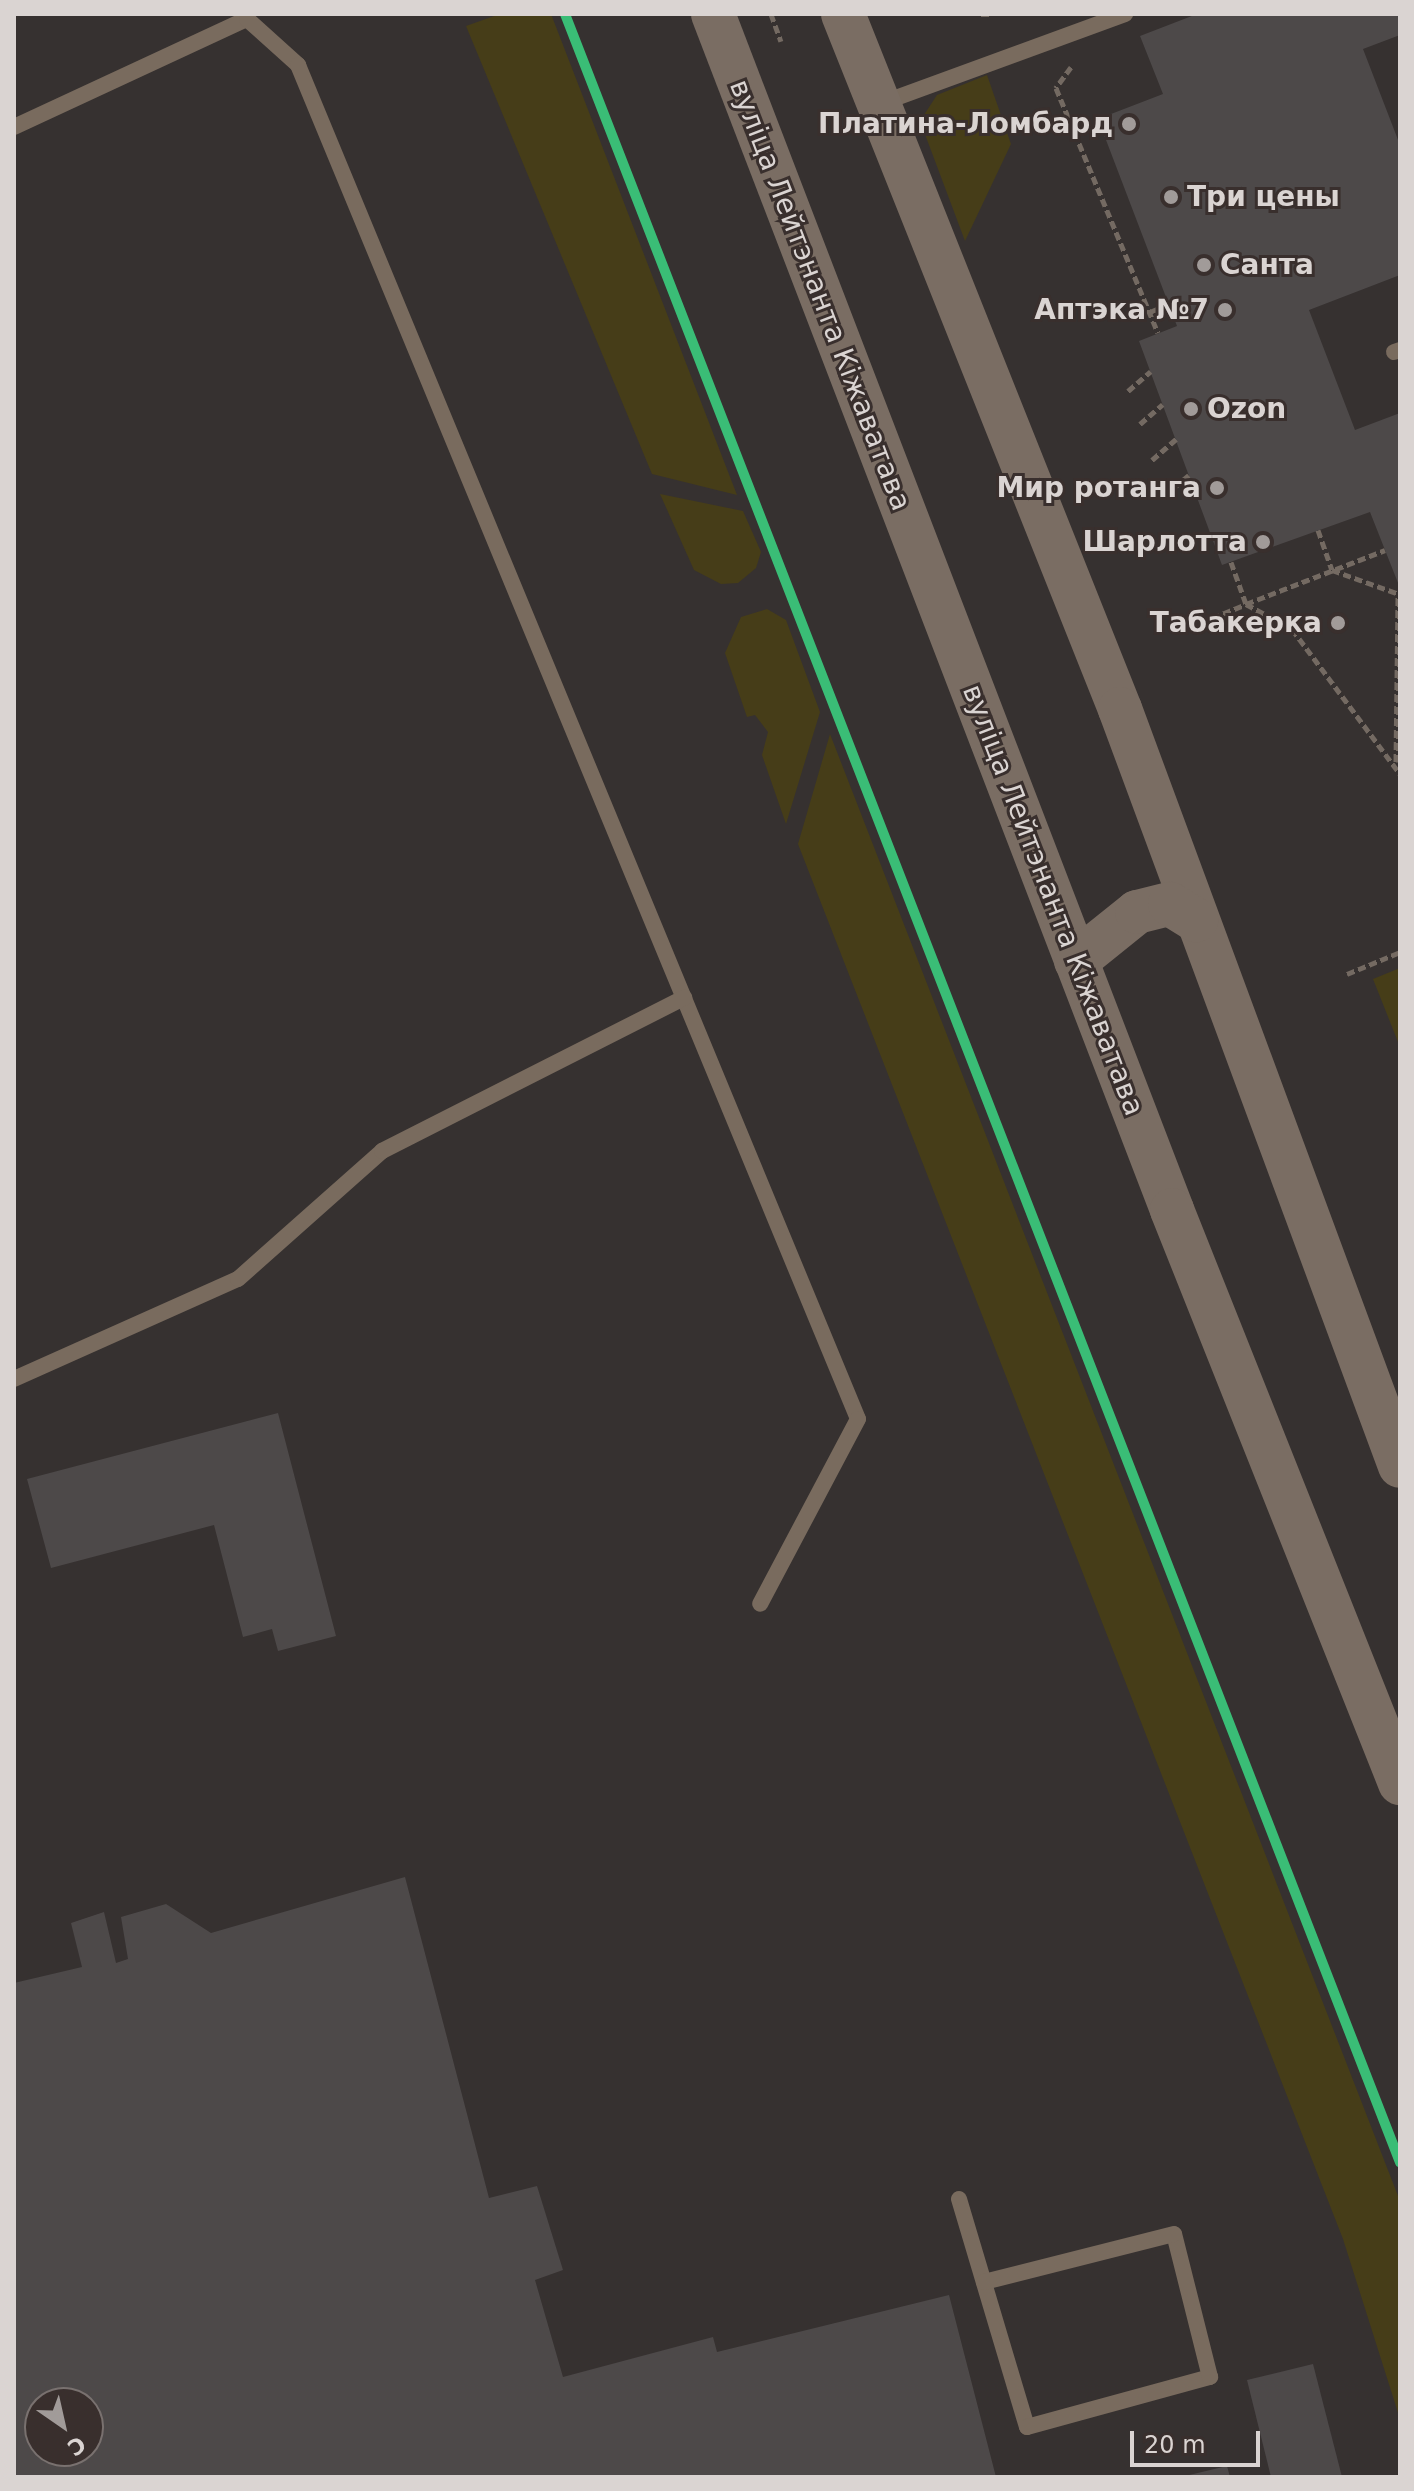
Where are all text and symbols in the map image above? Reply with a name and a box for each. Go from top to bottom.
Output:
street label: вуліца Лейтэнанта Кіжаватава [722,75,918,515]
place label: Платина-Ломбард [818,107,1113,141]
marker: Платина-Ломбард [1120,115,1138,133]
place label: Три цены [1187,180,1340,214]
marker: Три цены [1162,188,1180,206]
place label: Санта [1220,248,1314,282]
marker: Санта [1195,256,1213,274]
place label: Аптэка №7 [1034,293,1209,327]
marker: Аптэка №7 [1216,301,1234,319]
place label: Ozon [1207,392,1286,426]
marker: Ozon [1182,400,1200,418]
place label: Мир ротанга [996,471,1201,505]
marker: Мир ротанга [1208,479,1226,497]
place label: Шарлотта [1082,525,1247,559]
marker: Шарлотта [1254,533,1272,551]
place label: Табакерка [1150,606,1322,640]
marker: Табакерка [1329,614,1347,632]
street label: вуліца Лейтэнанта Кіжаватава [955,680,1151,1120]
north arrow [24,2387,104,2467]
scale bar [1134,2415,1264,2465]
text: С [63,2431,90,2461]
text: 20 m [1144,2431,1206,2459]

